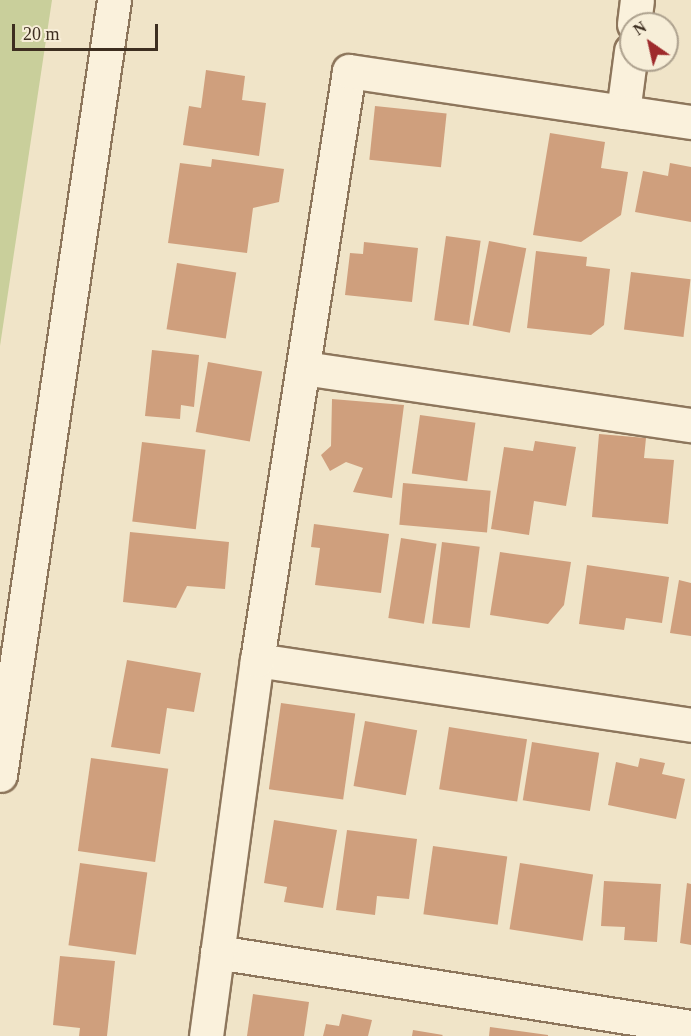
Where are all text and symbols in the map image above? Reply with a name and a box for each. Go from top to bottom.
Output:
scale bar [15,12,160,50]
north arrow [619,12,679,72]
text: N [630,18,649,39]
text: 20 m [23,24,60,44]

